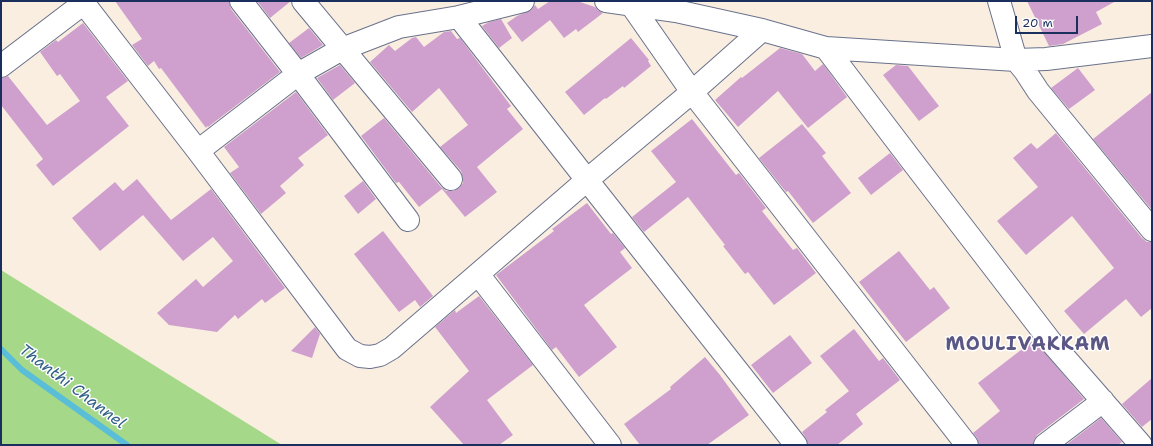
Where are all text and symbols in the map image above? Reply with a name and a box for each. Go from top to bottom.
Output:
scale bar [1017,8,1080,34]
text: 20 m [1022,15,1053,31]
district label: MOULIVAKKAM [945,334,1111,356]
water label: Thanthi Channel [15,341,129,433]

